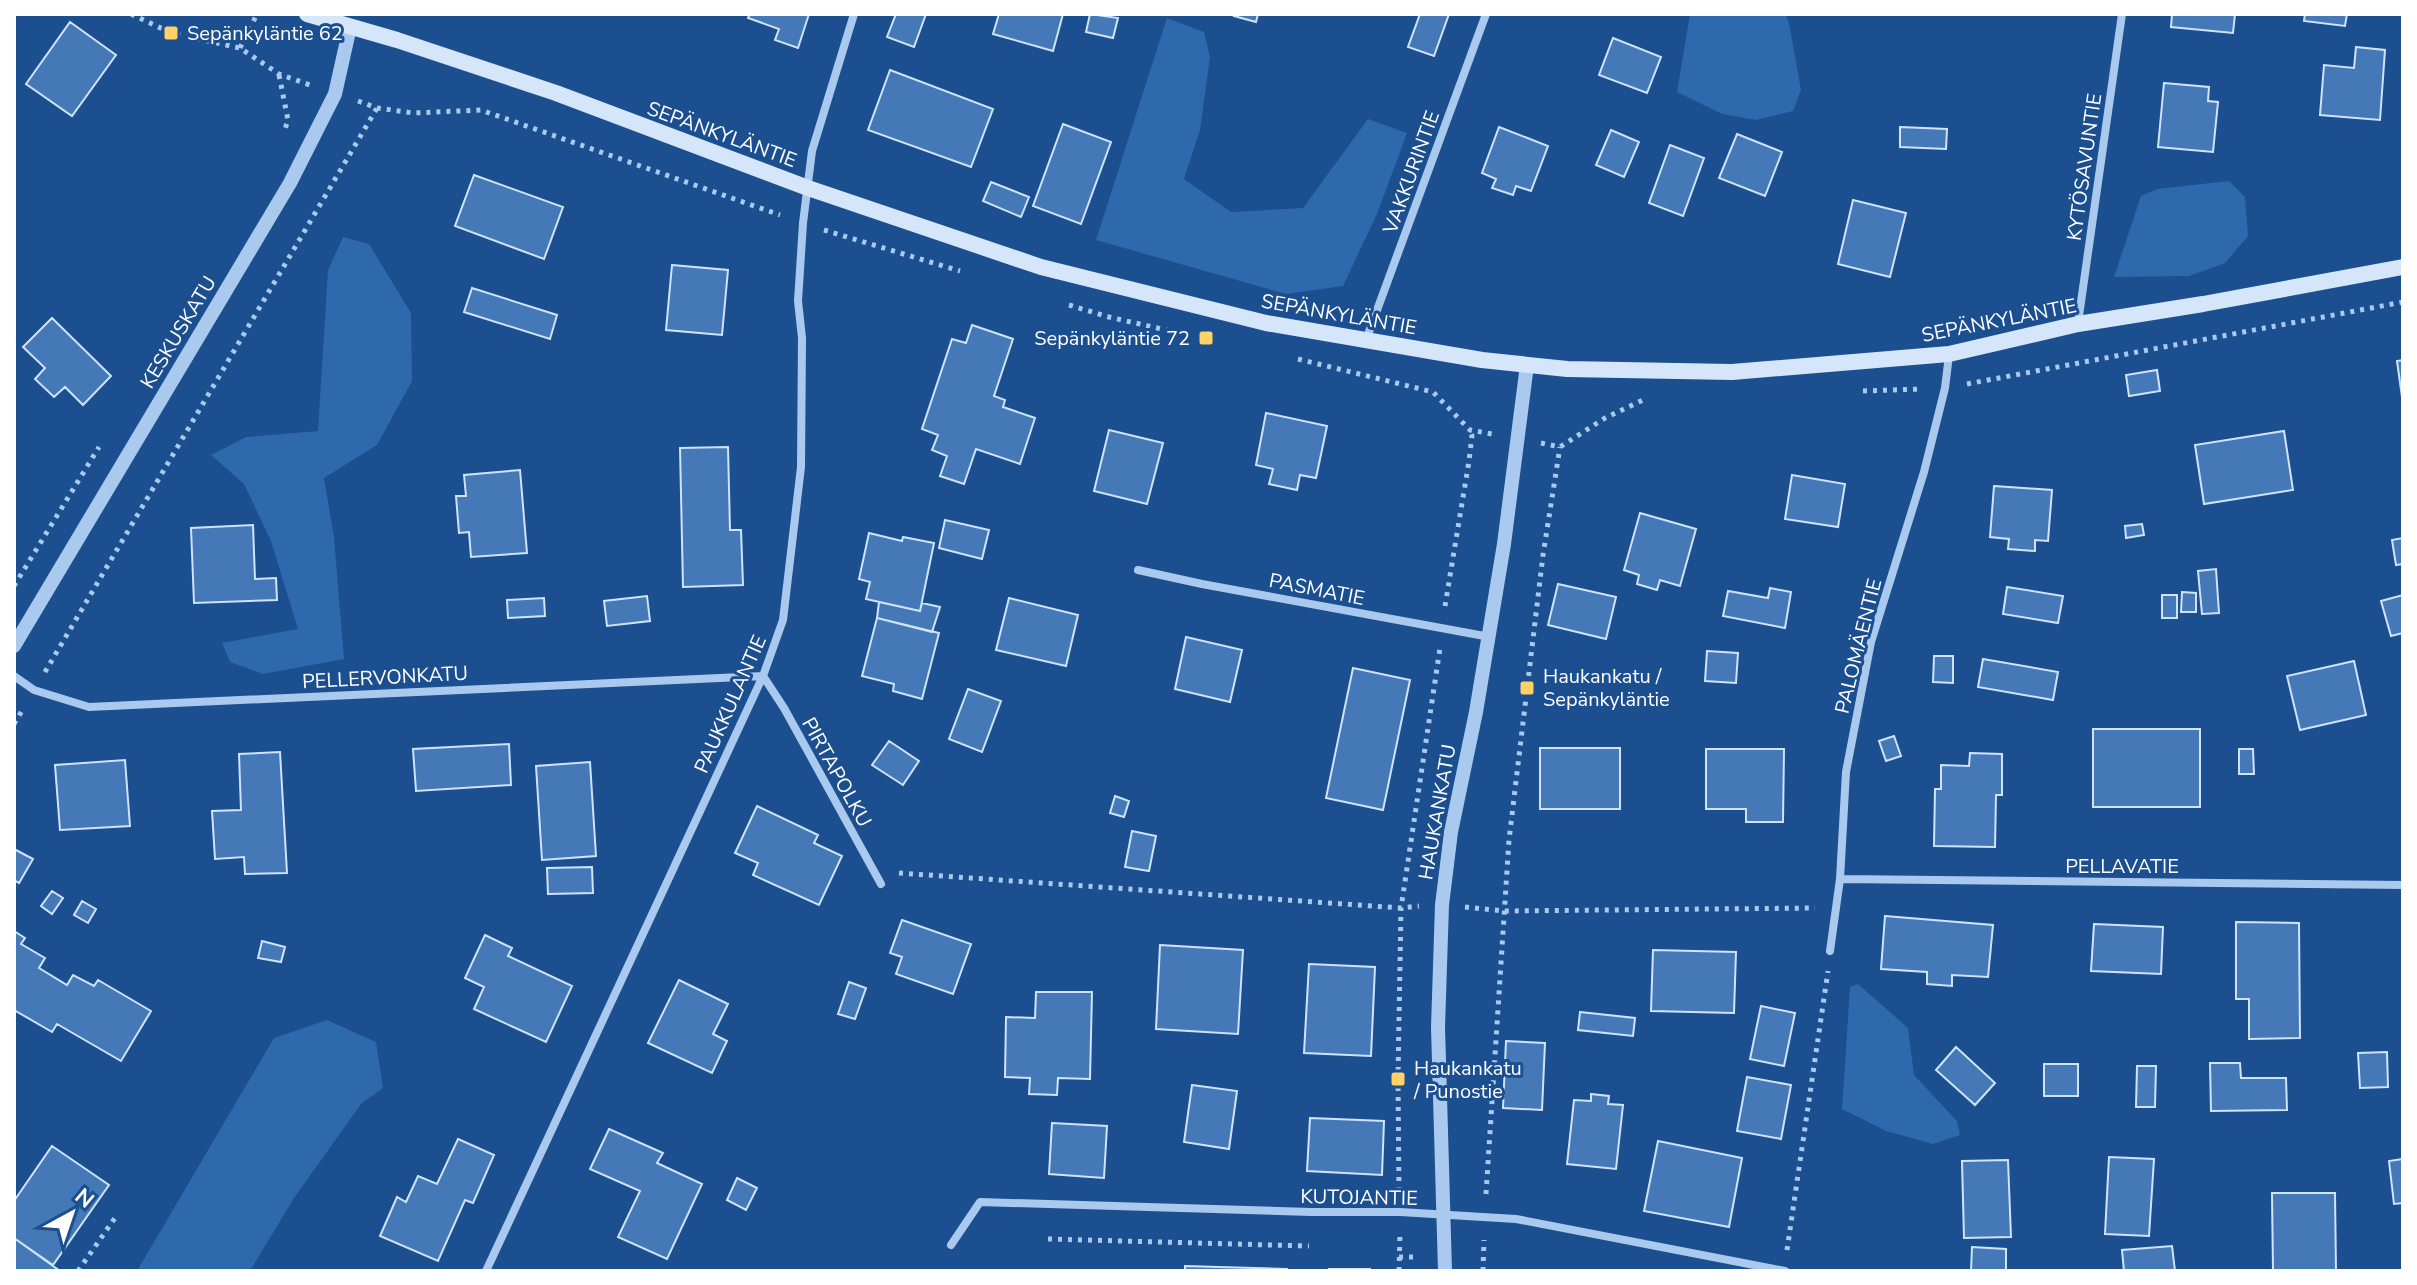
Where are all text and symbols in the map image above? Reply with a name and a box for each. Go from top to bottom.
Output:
place label: Sepänkyläntie 62 [187,20,343,47]
marker: Sepänkyläntie 62 [162,24,180,42]
street label: KYTÖSAVUNTIE [2061,92,2108,242]
street label: SEPÄNKYLÄNTIE [643,95,800,174]
street label: VAKKURINTIE [1376,107,1446,238]
street label: KESKUSKATU [134,271,223,394]
street label: SEPÄNKYLÄNTIE [1259,288,1419,341]
street label: SEPÄNKYLÄNTIE [1919,292,2079,349]
place label: Sepänkyläntie 72 [1034,325,1190,352]
marker: Sepänkyläntie 72 [1197,329,1215,347]
street label: PASMATIE [1267,567,1367,612]
street label: PALOMÄENTIE [1829,576,1888,716]
street label: PAUKKULANTIE [688,631,773,777]
street label: PELLERVONKATU [301,660,469,695]
place label: Haukankatu / Sepänkyläntie [1543,663,1670,713]
marker: Haukankatu / Sepänkyläntie [1518,679,1536,697]
street label: PIRTAPOLKU [795,713,878,832]
street label: HAUKANKATU [1412,742,1463,882]
street label: PELLAVATIE [2065,853,2179,880]
place label: Haukankatu / Punostie [1413,1055,1522,1105]
marker: Haukankatu / Punostie [1389,1070,1407,1088]
north arrow [32,1173,112,1253]
text: N [68,1182,100,1215]
street label: KUTOJANTIE [1300,1183,1418,1212]

